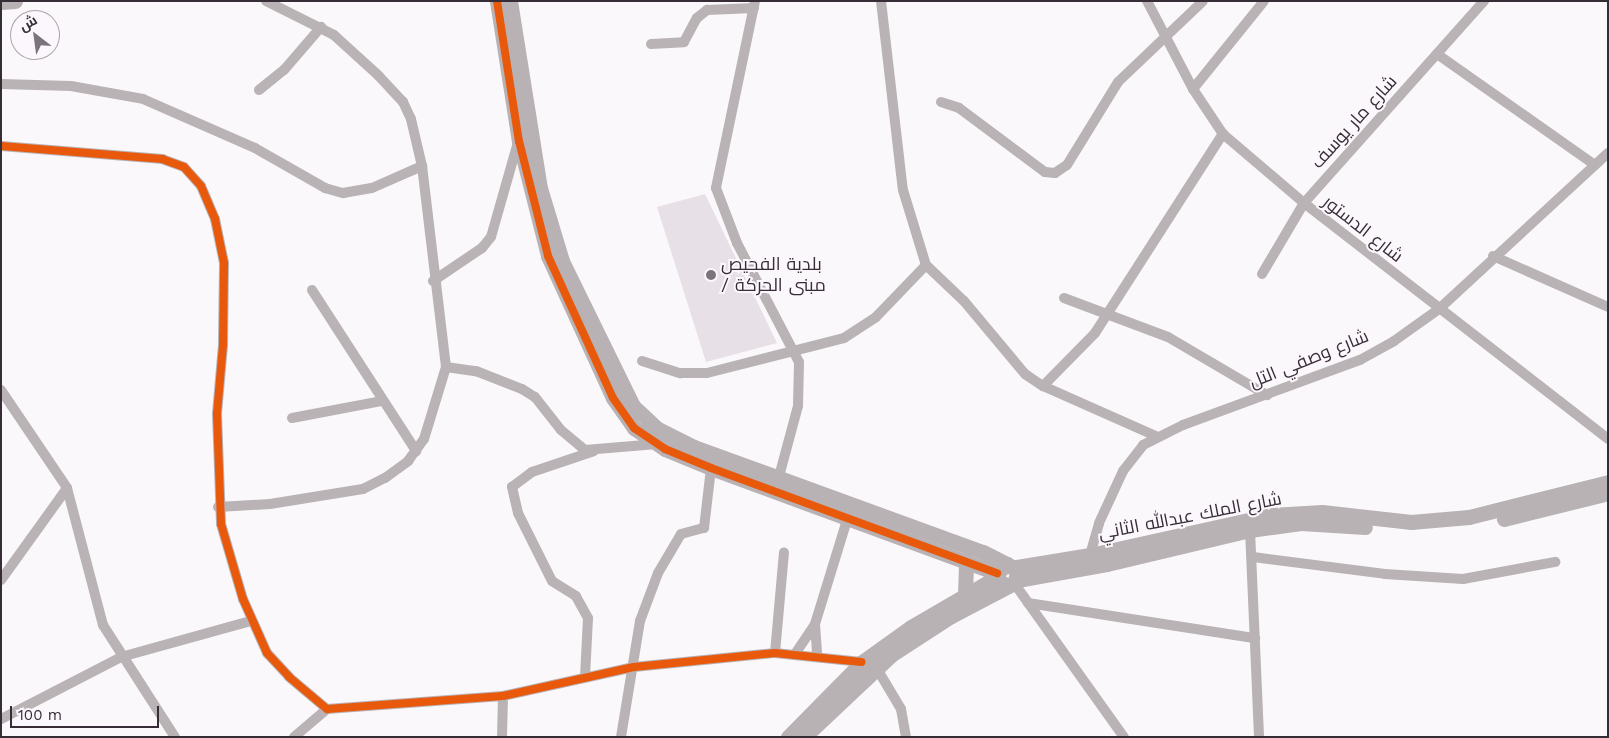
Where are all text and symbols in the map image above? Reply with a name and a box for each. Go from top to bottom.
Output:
north arrow [10,10,60,60]
text: ش [16,11,40,34]
street label: شارع مار يوسف [1307,71,1401,173]
street label: شارع الدستور [1319,191,1407,267]
place label: بلدية الفحيص / مبنى الحركة [721,254,826,296]
marker: بلدية الفحيص / مبنى الحركة [705,269,717,281]
street label: شارع وصفي التل [1246,325,1372,393]
street label: شارع الملك عبدالله الثاني [1097,488,1283,544]
scale bar [12,696,161,728]
text: 100 m [18,706,62,724]

